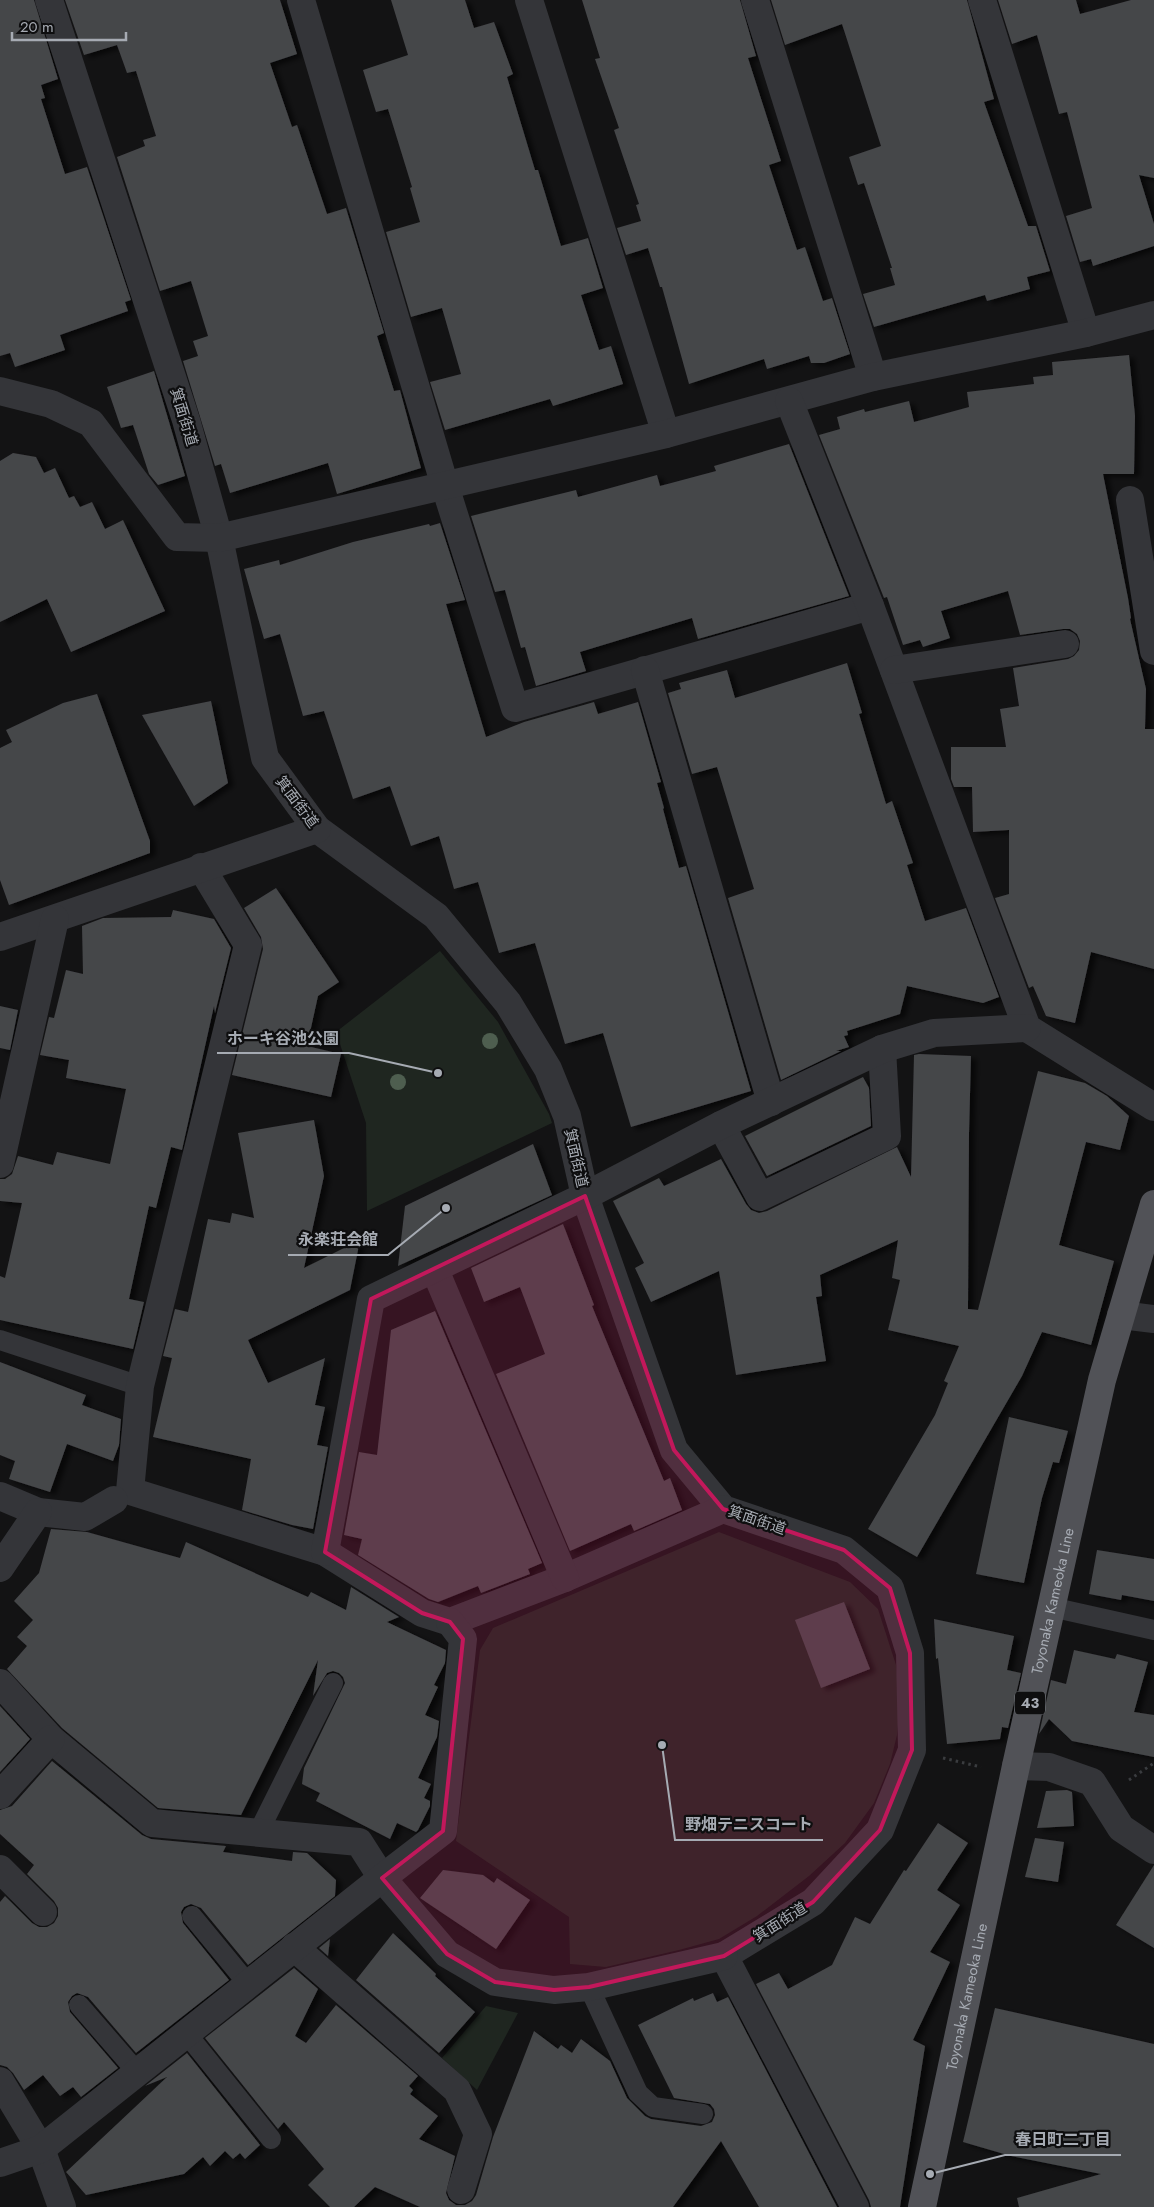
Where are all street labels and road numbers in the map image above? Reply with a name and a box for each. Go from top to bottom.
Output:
street label: 箕面街道 [165,385,203,449]
street label: 箕面街道 [270,771,324,833]
street label: 箕面街道 [559,1126,593,1190]
street label: 箕面街道 [725,1500,789,1540]
street label: Toyonaka Kameoka Line [1026,1525,1080,1676]
road number: 43 [1015,1692,1045,1715]
street label: 箕面街道 [749,1897,811,1947]
street label: Toyonaka Kameoka Line [940,1921,993,2072]

